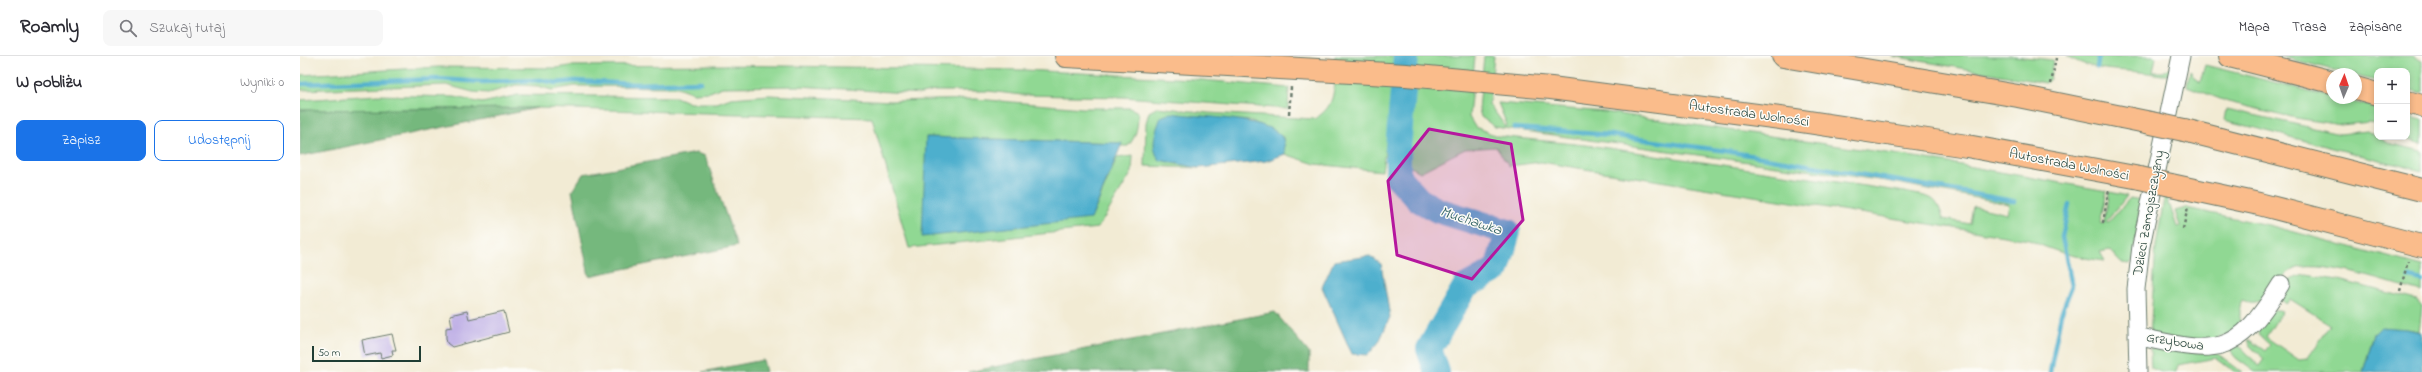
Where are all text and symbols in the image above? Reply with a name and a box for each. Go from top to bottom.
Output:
search box [103,10,383,46]
text: Roamly [20,14,79,41]
icon: search [117,17,139,39]
text: Szukaj tutaj [149,17,225,39]
text: Mapa [2239,17,2270,38]
text: Trasa [2292,17,2326,38]
text: Zapisane [2348,17,2402,38]
north arrow [2326,68,2362,104]
map controls [2374,68,2410,140]
button: + [2374,68,2410,104]
text: W pobliżu [16,70,82,95]
text: Wyniki: 0 [240,73,284,92]
street label: Autostrada Wolności [1687,95,1811,133]
button: − [2374,104,2410,140]
button: Zapisz [16,120,146,161]
button: Udostępnij [154,120,284,161]
street label: Autostrada Wolności [2007,143,2131,187]
street label: Dzieci Zamojszczyzny [2127,149,2171,278]
water label: Muchawka [1437,201,1506,242]
street label: Grzybowa [2144,327,2205,358]
scale bar [312,344,421,363]
text: 50 m [318,345,340,361]

